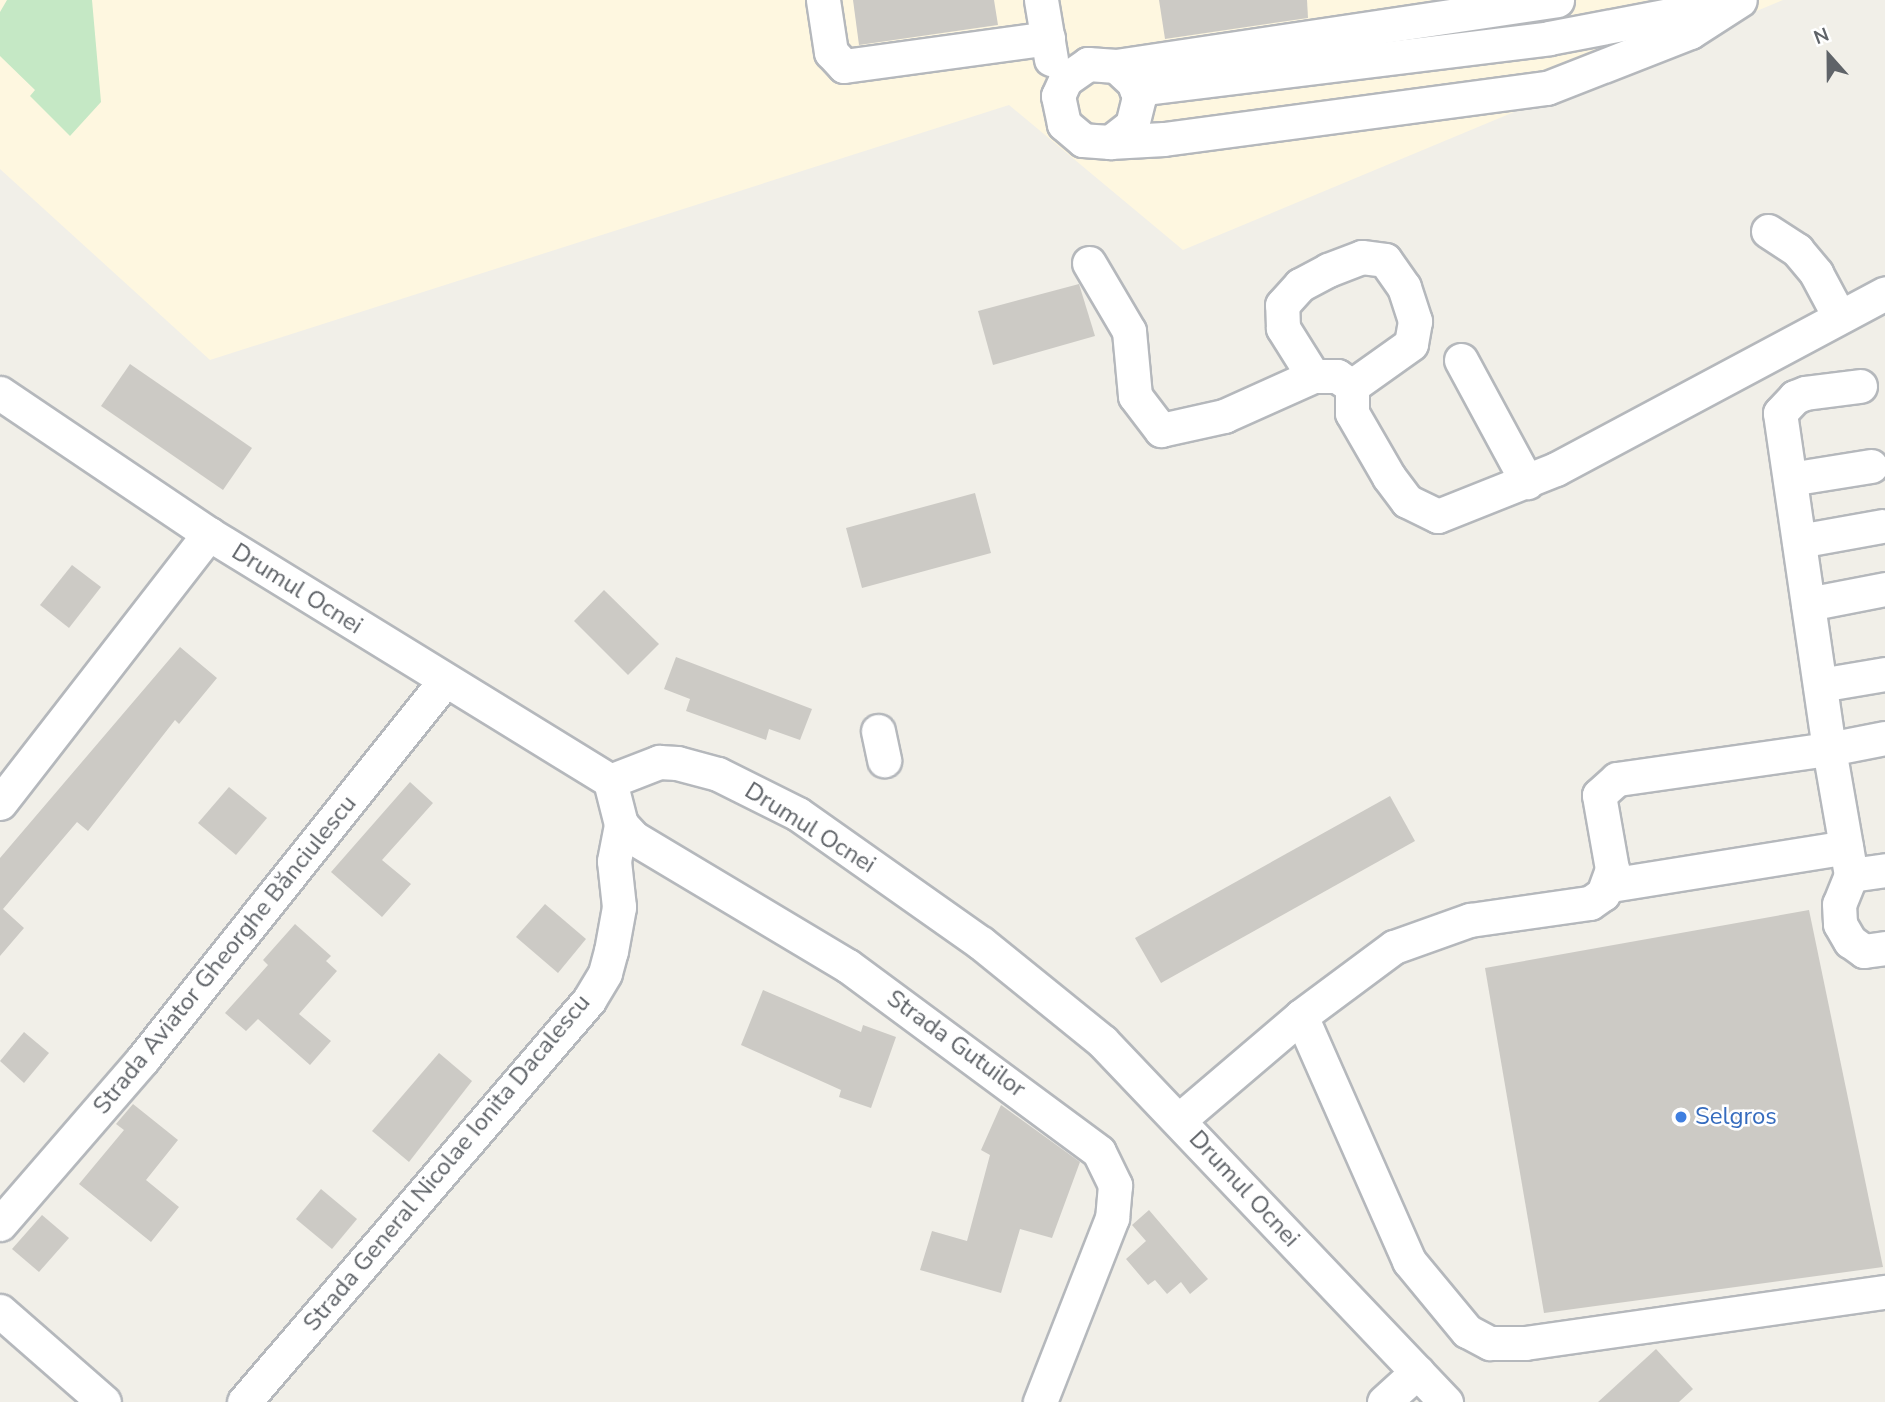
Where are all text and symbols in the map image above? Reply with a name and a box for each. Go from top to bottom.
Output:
north arrow [1794,21,1864,91]
text: N [1810,22,1833,51]
street label: Drumul Ocnei [226,537,368,641]
street label: Drumul Ocnei [739,776,881,880]
street label: Strada Aviator Gheorghe Bănciulescu [87,790,363,1120]
street label: Strada Gutuilor [881,984,1031,1104]
street label: Strada General Nicolae Ionita Dacalescu [298,989,596,1337]
place label: Selgros [1695,1103,1777,1131]
marker: Selgros [1673,1109,1689,1125]
street label: Drumul Ocnei [1183,1125,1305,1253]

